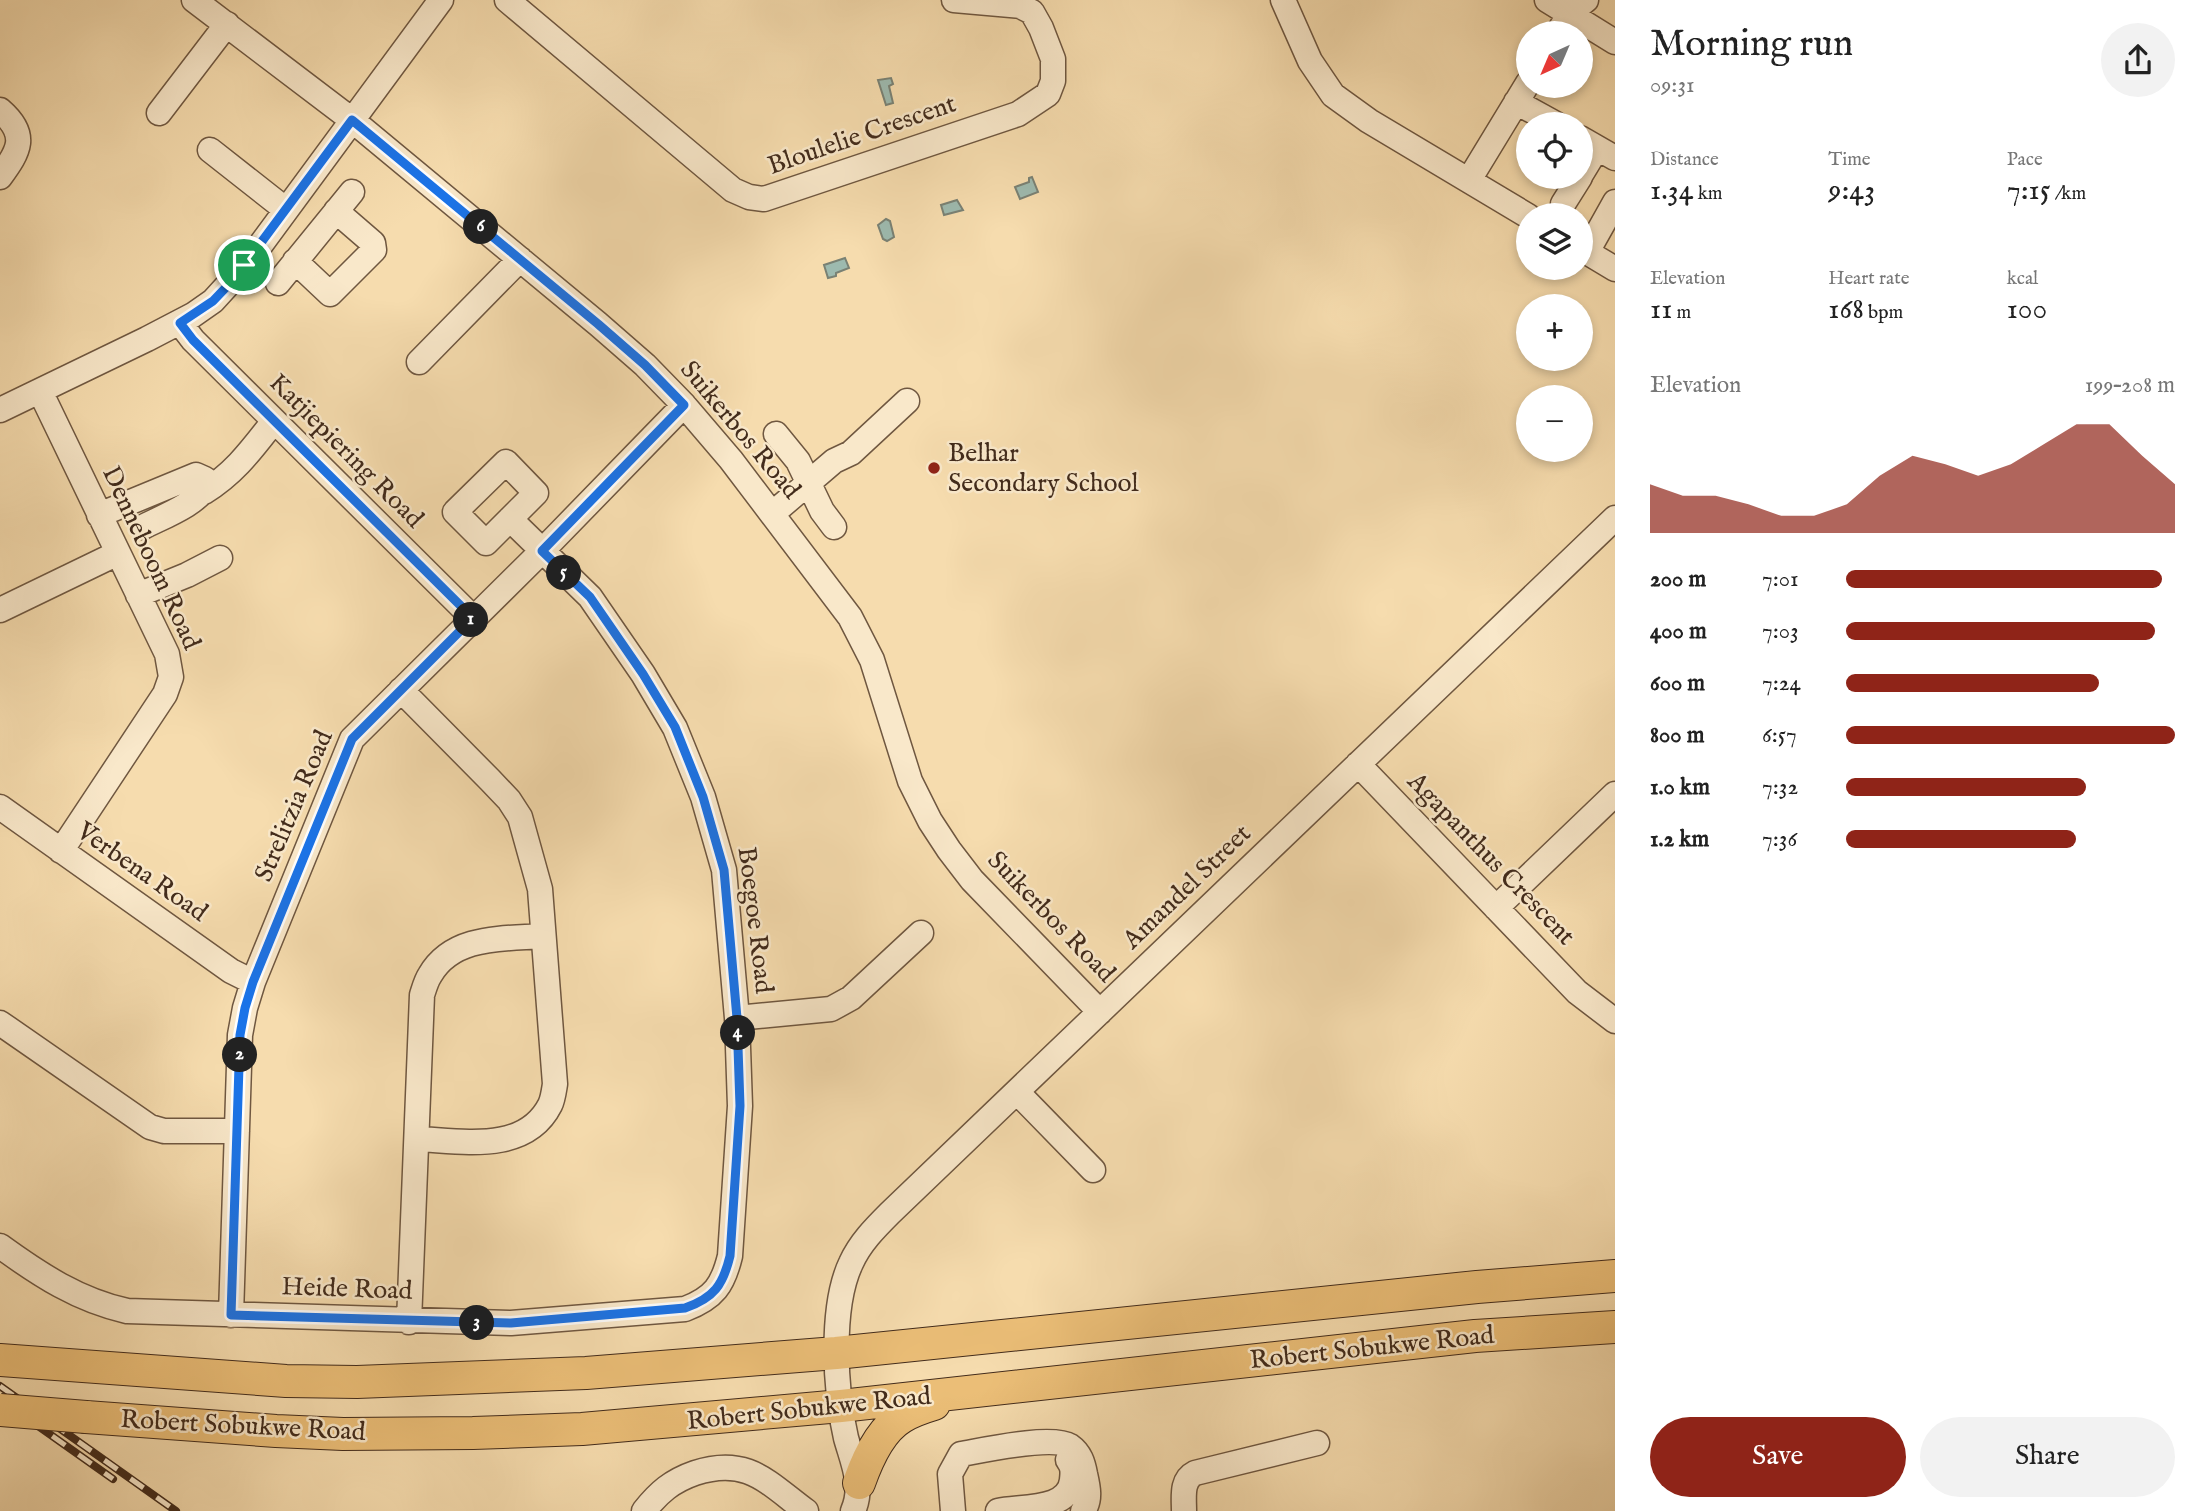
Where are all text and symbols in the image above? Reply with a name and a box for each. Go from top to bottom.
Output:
north arrow [1516,21,1592,98]
map controls [1516,21,1593,462]
text: Morning run [1650,21,1853,69]
button: share [2101,23,2175,97]
text: 09:31 [1650,71,1695,100]
street label: Bloulelie Crescent [764,87,961,183]
button: locate [1516,112,1593,189]
text: Distance [1650,148,1719,172]
text: Time [1828,148,1871,172]
text: Pace [2007,148,2043,172]
text: 1.34 [1650,172,1694,210]
text: 9:43 [1828,172,1875,210]
text: 7:15 [2007,172,2051,210]
text: km [1694,182,1723,206]
text: /km [2051,182,2086,206]
button: layers [1516,203,1593,280]
pin: 6 [463,210,498,244]
text: 6 [476,214,485,238]
pin [214,235,274,295]
icon: arrive [225,246,263,284]
text: Elevation [1650,267,1725,291]
text: Heart rate [1828,267,1909,291]
text: kcal [2007,267,2038,291]
text: 11 [1650,291,1672,329]
text: 168 [1828,291,1864,329]
text: 100 [2007,291,2047,329]
button: + [1516,294,1593,371]
text: m [1672,301,1691,325]
text: bpm [1864,301,1903,325]
street label: Suikerbos Road [673,354,808,506]
street label: Katjiepiering Road [262,367,430,535]
text: Elevation [1650,371,1741,400]
text: 199–208 m [2085,371,2175,400]
button: − [1516,385,1593,462]
place label: Belhar Secondary School [948,437,1139,500]
marker: Belhar Secondary School [926,460,942,476]
street label: Denneboom Road [94,461,208,655]
pin: 5 [546,556,582,590]
text: 5 [560,560,567,584]
text: 200 m [1650,565,1706,594]
text: 7:01 [1762,565,1799,594]
pin: 1 [454,602,489,638]
text: 1 [467,607,474,631]
text: 400 m [1650,617,1707,646]
text: 7:03 [1762,617,1799,646]
text: 600 m [1650,669,1705,698]
text: 7:24 [1762,669,1801,698]
text: 800 m [1650,721,1704,750]
text: 6:57 [1762,721,1797,750]
street label: Strelitzia Road [247,725,341,887]
street label: Agapanthus Crescent [1399,765,1582,952]
text: 1.0 km [1650,773,1710,802]
text: 7:32 [1762,773,1798,802]
street label: Verbena Road [69,814,214,929]
street label: Amandel Street [1115,817,1258,957]
text: 1.2 km [1650,825,1709,854]
text: 7:36 [1762,825,1797,854]
street label: Suikerbos Road [980,844,1122,990]
street label: Boegoe Road [730,845,780,995]
pin: 4 [720,1016,756,1050]
text: 4 [733,1020,742,1044]
pin: 2 [222,1038,258,1072]
text: 2 [235,1042,244,1066]
street label: Heide Road [281,1270,413,1308]
pin: 3 [460,1306,494,1340]
text: 3 [473,1310,480,1334]
street label: Robert Sobukwe Road [1248,1319,1496,1377]
street label: Robert Sobukwe Road [685,1380,933,1438]
street label: Robert Sobukwe Road [120,1403,366,1449]
button: Save [1650,1417,1906,1497]
button: Share [1920,1417,2175,1497]

